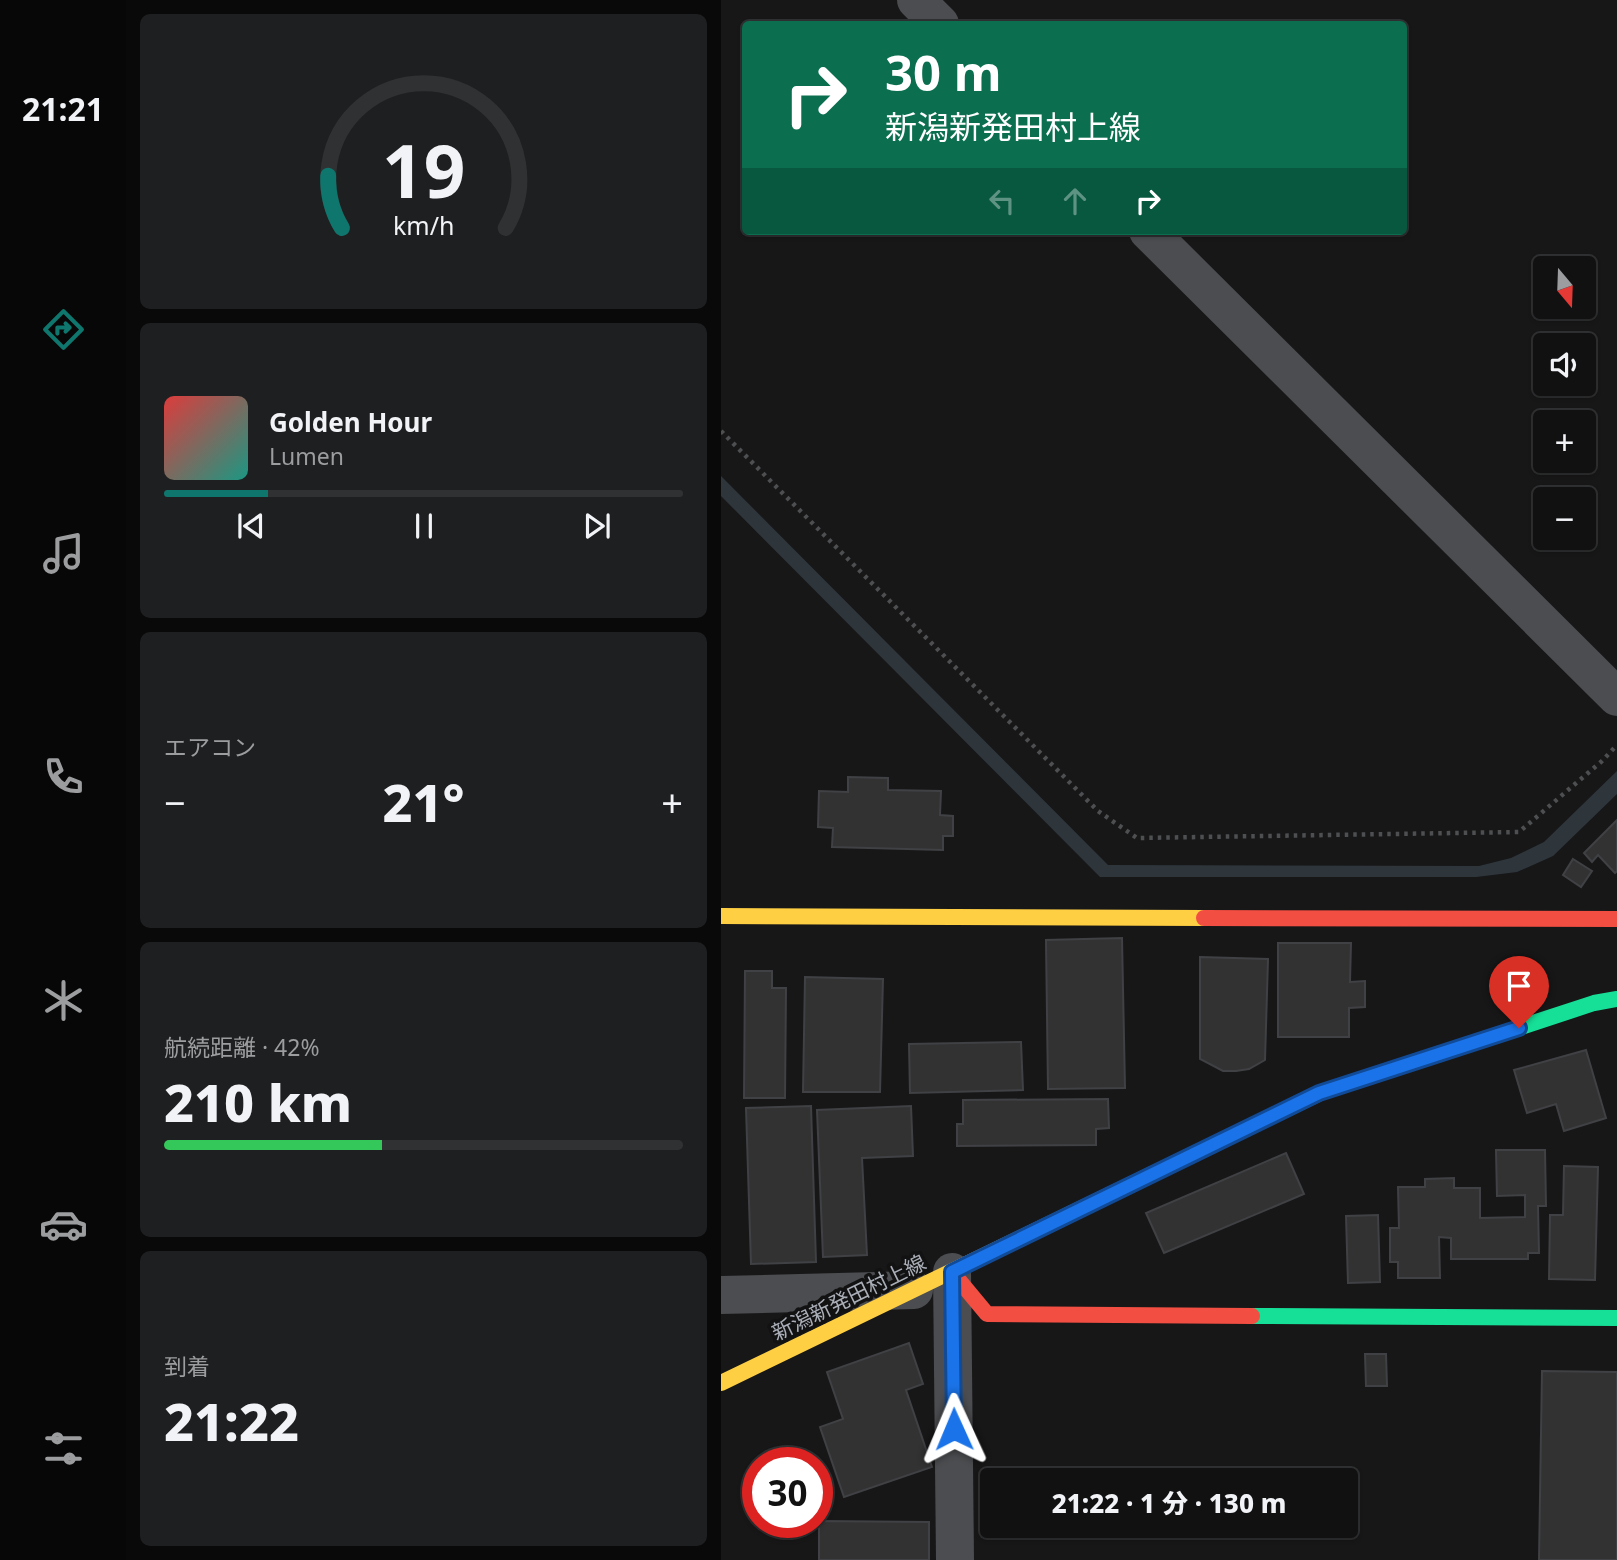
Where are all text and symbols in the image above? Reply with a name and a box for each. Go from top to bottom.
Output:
text: 30 m [885,39,1002,105]
icon: right [770,49,861,140]
text: 21:21 [22,87,104,130]
text: 新潟新発田村上線 [885,105,1141,148]
text: 19 [382,120,465,219]
icon: left [983,182,1021,220]
icon: ahead [1056,182,1094,220]
icon: right [1129,182,1167,220]
text: km/h [393,207,454,241]
north arrow [1533,256,1596,318]
map controls [1533,256,1596,550]
icon: directions [39,305,88,354]
button: sound [1533,333,1596,396]
text: Golden Hour [269,404,432,440]
button: + [1533,410,1596,473]
text: Lumen [269,440,344,472]
button: − [1533,487,1596,550]
icon: previous [232,507,270,545]
icon: pause [405,507,443,545]
icon: next [578,507,616,545]
icon: music [39,529,88,578]
text: エアコン [164,731,256,763]
icon: phone [39,752,88,801]
text: 21° [382,766,465,837]
text: − [164,776,186,828]
text: + [661,776,683,828]
pin [1489,956,1549,1028]
icon: arrive [1500,967,1538,1005]
icon: climate [39,976,88,1025]
text: 航続距離 · 42% [164,1031,320,1063]
text: 210 km [164,1066,352,1137]
icon: car [39,1200,88,1249]
street label: 新潟新発田村上線 [767,1248,930,1347]
text: 到着 [164,1350,210,1382]
text: 21:22 [164,1385,299,1456]
position arrow [917,1392,991,1466]
icon: filters [39,1424,88,1473]
speed limit sign: 30 [742,1447,833,1538]
text: 21:22 · 1 分 · 130 m [1052,1485,1286,1521]

